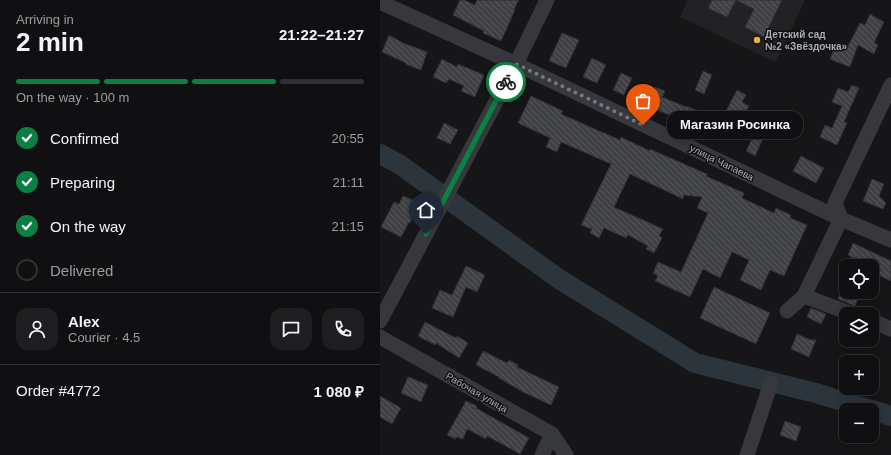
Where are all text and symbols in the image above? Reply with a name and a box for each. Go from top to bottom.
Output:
text: Arriving in [16,12,74,27]
text: 21:22–21:27 [279,26,364,43]
text: 2 min [16,27,84,57]
place label: Детский сад №2 «Звёздочка» [765,29,848,52]
marker: Детский сад №2 «Звёздочка» [752,35,762,45]
courier [486,62,526,102]
icon: bike [495,71,517,93]
pin [626,84,660,125]
text: On the way · 100 m [16,90,129,105]
icon: bag [632,90,654,112]
callout: Магазин Росинка [667,111,803,139]
text: Магазин Росинка [680,117,790,132]
icon: check [16,127,38,149]
text: Confirmed [50,130,119,147]
text: 20:55 [331,131,364,146]
street label: улица Чапаева [688,142,756,183]
icon: check [16,171,38,193]
text: Preparing [50,174,115,191]
text: 21:11 [332,175,364,190]
pin [409,193,443,234]
icon: home [415,199,437,221]
icon: check [16,215,38,237]
text: On the way [50,218,126,235]
text: 21:15 [331,219,364,234]
map controls [839,259,879,443]
button: locate [839,259,879,299]
text: Delivered [50,262,113,279]
button: layers [839,307,879,347]
button: person [16,308,58,350]
button: chat [270,308,312,350]
button: phone [322,308,364,350]
text: Alex [68,313,100,330]
text: Courier · 4.5 [68,330,140,345]
button: + [839,355,879,395]
street label: Рабочая улица [444,370,510,415]
text: Order #4772 [16,382,100,399]
text: 1 080 ₽ [314,383,364,400]
button: − [839,403,879,443]

